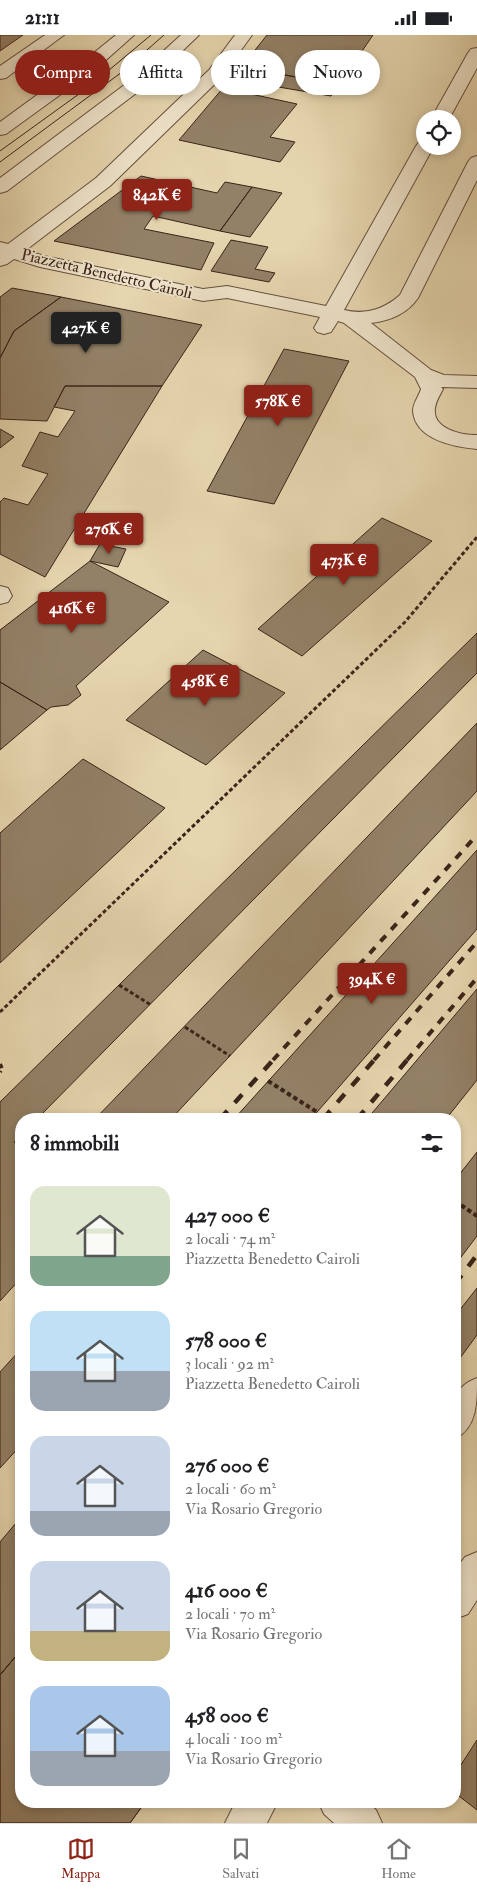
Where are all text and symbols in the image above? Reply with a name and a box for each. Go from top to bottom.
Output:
text: 21:11 [25,6,60,30]
chip: Compra [15,50,110,95]
chip: Affitta [120,50,201,95]
chip: Filtri [211,50,285,95]
chip: Nuovo [295,50,380,95]
map controls [416,110,461,155]
button: locate [416,110,461,155]
pin: 842K € [116,179,198,221]
text: 842K € [133,185,181,205]
street label: Piazzetta Benedetto Cairoli [19,245,194,303]
pin: 427K € [45,311,127,354]
text: 427K € [62,318,110,338]
pin: 578K € [237,385,319,427]
text: 578K € [255,391,301,411]
pin: 276K € [68,513,150,555]
text: 276K € [85,519,133,539]
pin: 473K € [303,543,385,586]
text: 473K € [321,550,367,570]
pin: 416K € [31,591,113,634]
text: 416K € [49,598,95,618]
pin: 458K € [164,665,246,707]
text: 458K € [181,671,229,691]
pin: 394K € [331,963,413,1005]
text: 394K € [349,969,395,989]
icon: filters [418,1129,446,1157]
text: 8 immobili [30,1130,119,1157]
text: 427 000 € [185,1202,270,1229]
icon: home [70,1206,130,1266]
text: 2 locali · 74 m² [185,1229,275,1249]
text: Piazzetta Benedetto Cairoli [185,1249,360,1269]
text: 578 000 € [185,1327,267,1354]
icon: home [70,1331,130,1391]
text: 3 locali · 92 m² [185,1354,274,1374]
text: Piazzetta Benedetto Cairoli [185,1374,360,1394]
text: 276 000 € [185,1452,269,1479]
icon: home [70,1456,130,1516]
text: 2 locali · 60 m² [185,1479,276,1499]
text: Via Rosario Gregorio [185,1499,322,1519]
text: 416 000 € [185,1577,268,1604]
icon: home [70,1581,130,1641]
text: 2 locali · 70 m² [185,1604,275,1624]
text: Via Rosario Gregorio [185,1624,322,1644]
text: 458 000 € [185,1702,269,1729]
icon: home [70,1706,130,1766]
text: 4 locali · 100 m² [185,1729,282,1749]
text: Via Rosario Gregorio [185,1749,322,1769]
tab: Mappa [61,1835,100,1882]
tab: Salvati [222,1835,259,1882]
tab: Home [381,1835,416,1882]

